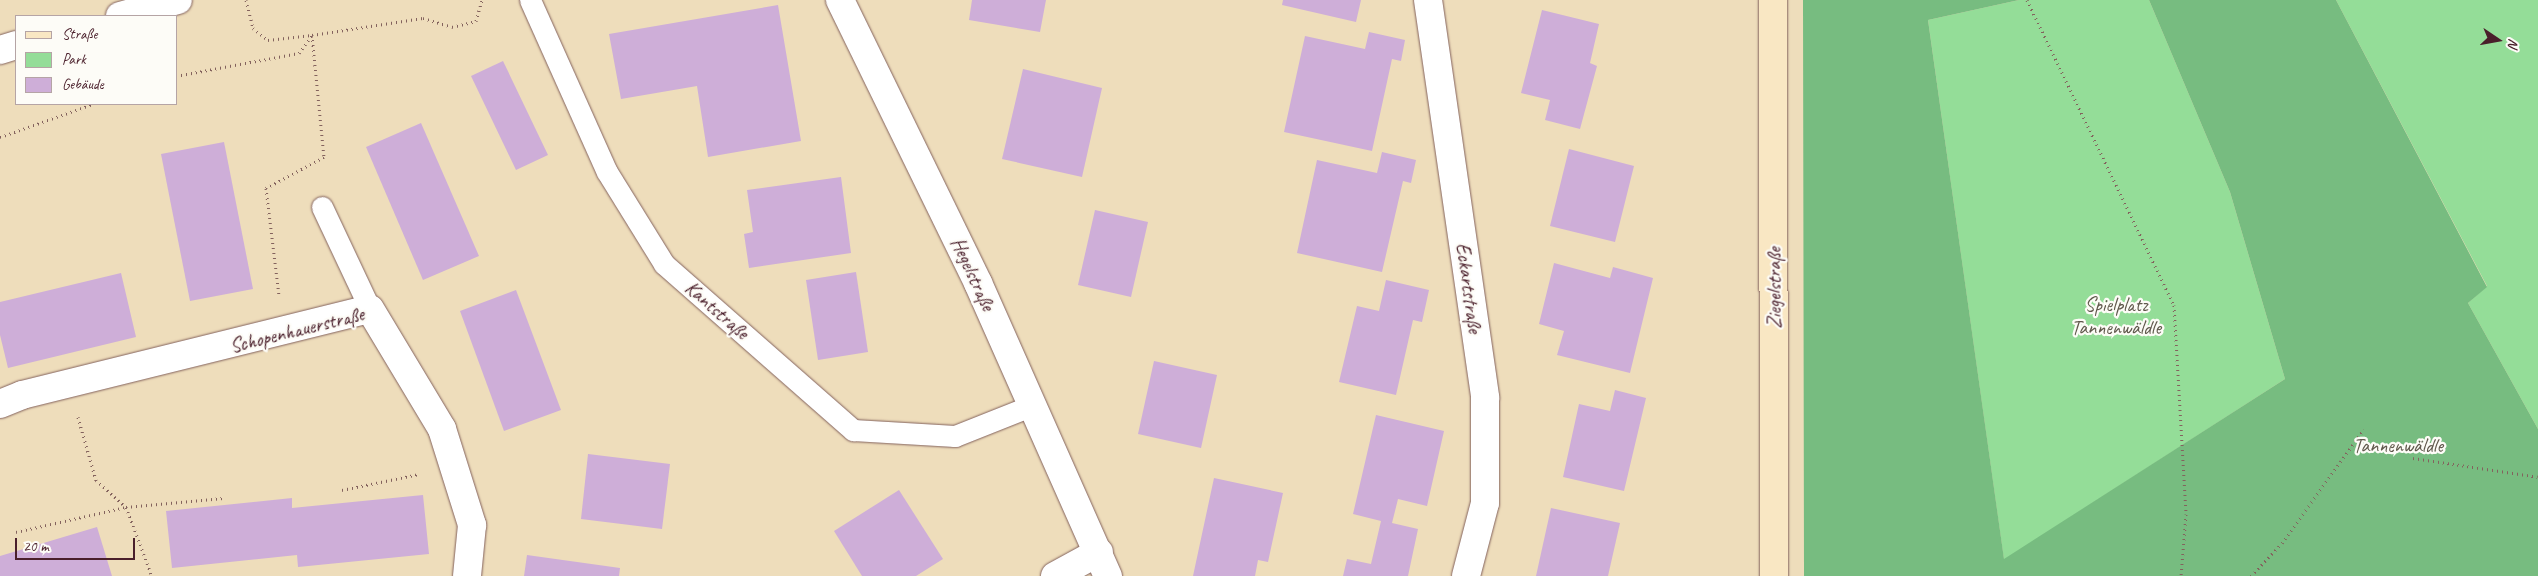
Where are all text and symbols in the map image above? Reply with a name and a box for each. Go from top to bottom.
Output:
legend [15,15,178,105]
north arrow [2473,15,2523,65]
text: Straße [62,25,97,44]
text: N [2504,37,2522,49]
text: Park [62,50,86,69]
text: Gebäude [62,75,104,94]
street label: Hegelstraße [946,234,1000,314]
street label: Eckartstraße [1451,241,1487,335]
street label: Ziegelstraße [1762,247,1786,329]
street label: Kantstraße [680,276,754,344]
park label: Spielplatz Tannenwäldle [2071,292,2161,339]
street label: Schopenhauerstraße [227,302,367,358]
park label: Tannenwäldle [2353,433,2443,457]
scale bar [18,528,138,560]
text: 20 m [23,537,49,556]

